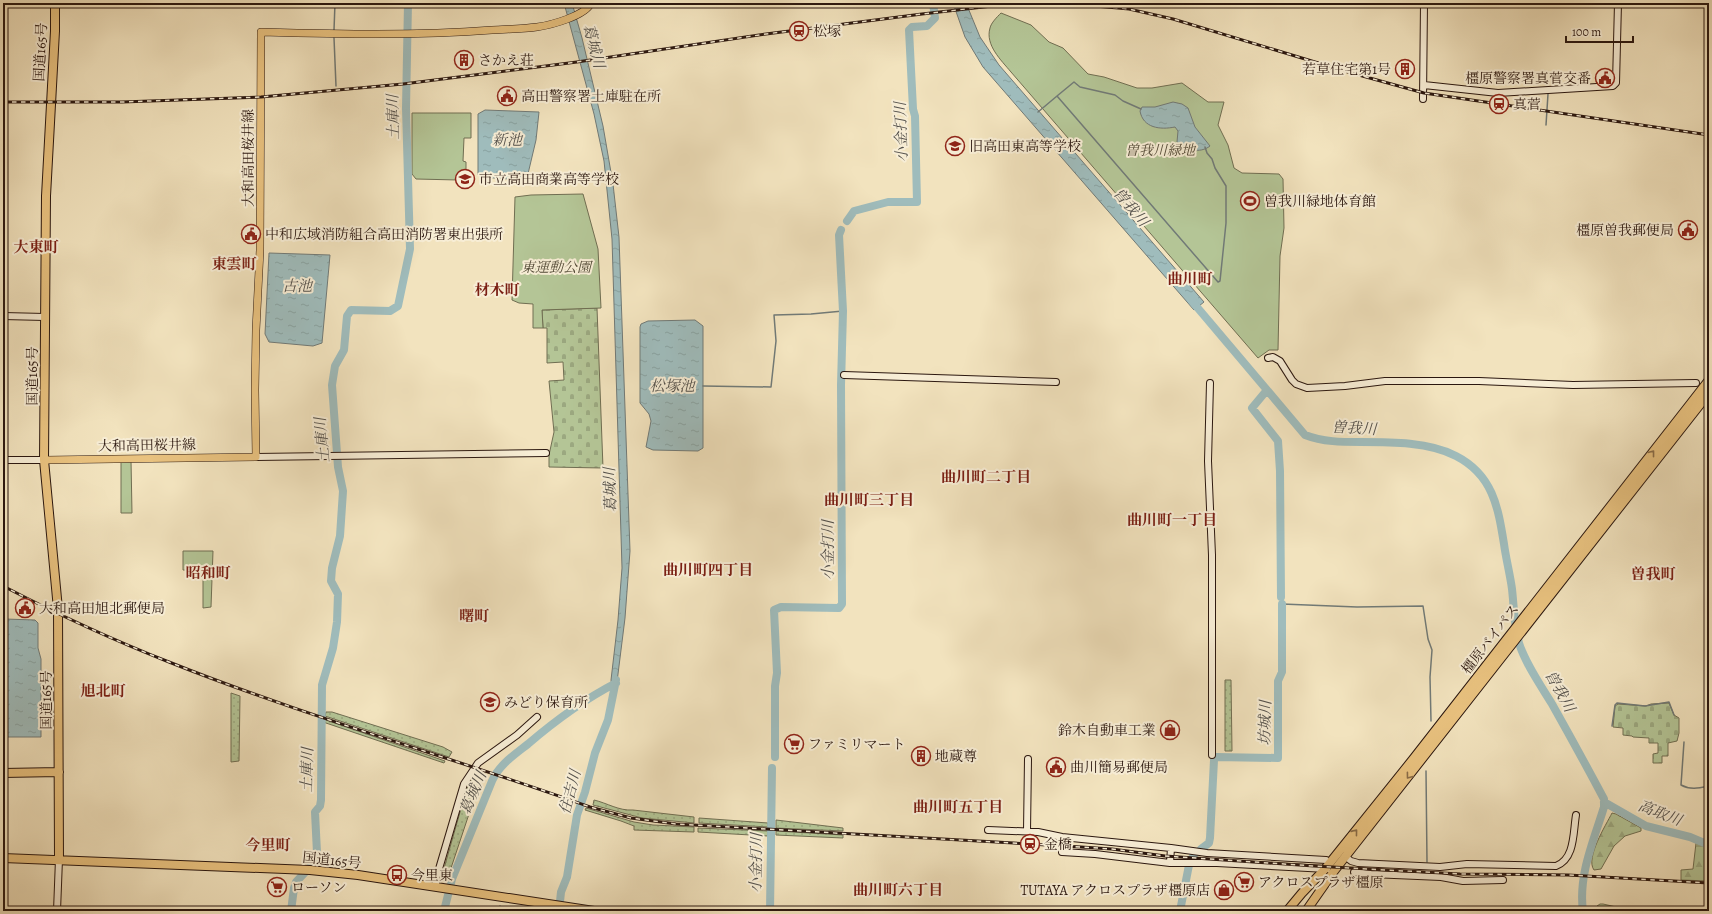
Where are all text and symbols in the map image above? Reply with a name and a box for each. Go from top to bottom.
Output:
scale bar [1566,18,1633,44]
station icon: 松塚 [788,20,810,42]
street label: 国道165号 [29,22,52,82]
water label: 葛城川 [579,22,610,72]
place label: 松塚 [813,22,841,41]
text: 100 m [1572,24,1601,40]
building icon: さかえ荘 [453,49,475,71]
place label: さかえ荘 [478,51,534,70]
building icon: 若草住宅第1号 [1394,58,1416,80]
place label: 若草住宅第1号 [1302,60,1391,79]
public building icon: 橿原警察署真菅交番 [1594,67,1616,89]
place label: 橿原警察署真菅交番 [1465,69,1591,88]
public building icon: 高田警察署土庫駐在所 [496,85,518,107]
place label: 高田警察署土庫駐在所 [521,87,661,106]
water label: 土庫川 [383,92,403,140]
station icon: 真菅 [1488,93,1510,115]
place label: 真菅 [1513,95,1541,114]
water label: 小金打川 [890,100,912,162]
street label: 大和高田桜井線 [239,109,258,207]
water label: 新池 [492,130,524,150]
school or university icon: 旧高田東高等学校 [944,135,966,157]
place label: 旧高田東高等学校 [969,137,1081,156]
park label: 曽我川緑地 [1125,141,1197,160]
school or university icon: 市立高田商業高等学校 [454,168,476,190]
place label: 市立高田商業高等学校 [479,170,619,189]
water label: 曽我川 [1109,183,1154,232]
sports icon: 曽我川緑地体育館 [1239,190,1261,212]
place label: 曽我川緑地体育館 [1264,192,1376,211]
public building icon: 橿原曽我郵便局 [1677,219,1699,241]
place label: 橿原曽我郵便局 [1576,221,1674,240]
public building icon: 中和広域消防組合高田消防署東出張所 [240,223,262,245]
place label: 中和広域消防組合高田消防署東出張所 [265,225,503,244]
district label: 大東町 [13,237,59,257]
district label: 東雲町 [211,254,257,274]
park label: 東運動公園 [521,258,593,277]
district label: 曲川町 [1167,269,1213,289]
water label: 古池 [282,276,314,296]
district label: 材木町 [474,280,520,300]
street label: 国道165号 [23,346,42,406]
water label: 松塚池 [649,376,696,396]
water label: 土庫川 [310,415,334,463]
water label: 曽我川 [1331,417,1379,439]
street label: 大和高田桜井線 [98,435,196,456]
one-way arrow [1648,450,1655,457]
water label: 葛城川 [599,465,621,513]
district label: 曲川町二丁目 [941,467,1031,487]
district label: 曲川町三丁目 [824,490,914,510]
district label: 曲川町一丁目 [1127,510,1217,530]
water label: 小金打川 [818,518,838,580]
district label: 曲川町四丁目 [663,560,753,580]
district label: 昭和町 [185,563,231,583]
district label: 曽我町 [1630,564,1676,584]
public building icon: 大和高田旭北郵便局 [14,597,36,619]
place label: 大和高田旭北郵便局 [39,599,165,618]
street label: 橿原バイパス [1457,600,1524,678]
district label: 曙町 [459,606,489,626]
water label: 曽我川 [1540,666,1581,717]
street label: 国道165号 [37,670,56,730]
district label: 旭北町 [80,681,126,701]
school or university icon: みどり保育所 [479,691,501,713]
place label: みどり保育所 [504,693,588,712]
water label: 坊城川 [1255,698,1275,746]
shop icon: 鈴木自動車工業 [1159,719,1181,741]
place label: 鈴木自動車工業 [1058,721,1156,740]
supermarket icon: ファミリマート [783,733,805,755]
place label: ファミリマート [808,735,905,754]
water label: 土庫川 [297,745,317,793]
building icon: 地蔵尊 [910,745,932,767]
place label: 地蔵尊 [935,747,977,766]
public building icon: 曲川簡易郵便局 [1045,756,1067,778]
place label: 曲川簡易郵便局 [1070,758,1168,777]
water label: 住吉川 [555,766,586,816]
water label: 葛城川 [455,767,492,818]
one-way arrow [1407,771,1414,778]
water label: 高取川 [1635,796,1686,831]
district label: 曲川町五丁目 [913,797,1003,817]
one-way arrow [1350,830,1357,837]
water label: 小金打川 [745,831,767,893]
station icon: 金橋 [1019,833,1041,855]
district label: 今里町 [245,835,291,855]
place label: 金橋 [1044,835,1072,854]
street label: 国道165号 [301,848,362,873]
bus stop icon: 今里東 [386,864,408,886]
place label: 今里東 [411,866,453,885]
supermarket icon: アクロスプラザ橿原 [1233,871,1255,893]
place label: アクロスプラザ橿原 [1258,873,1384,892]
supermarket icon: ローソン [266,876,288,898]
place label: ローソン [291,878,346,897]
shop icon: TUTAYA アクロスプラザ橿原店 [1213,879,1235,901]
district label: 曲川町六丁目 [853,880,943,900]
place label: TUTAYA アクロスプラザ橿原店 [1020,881,1210,900]

